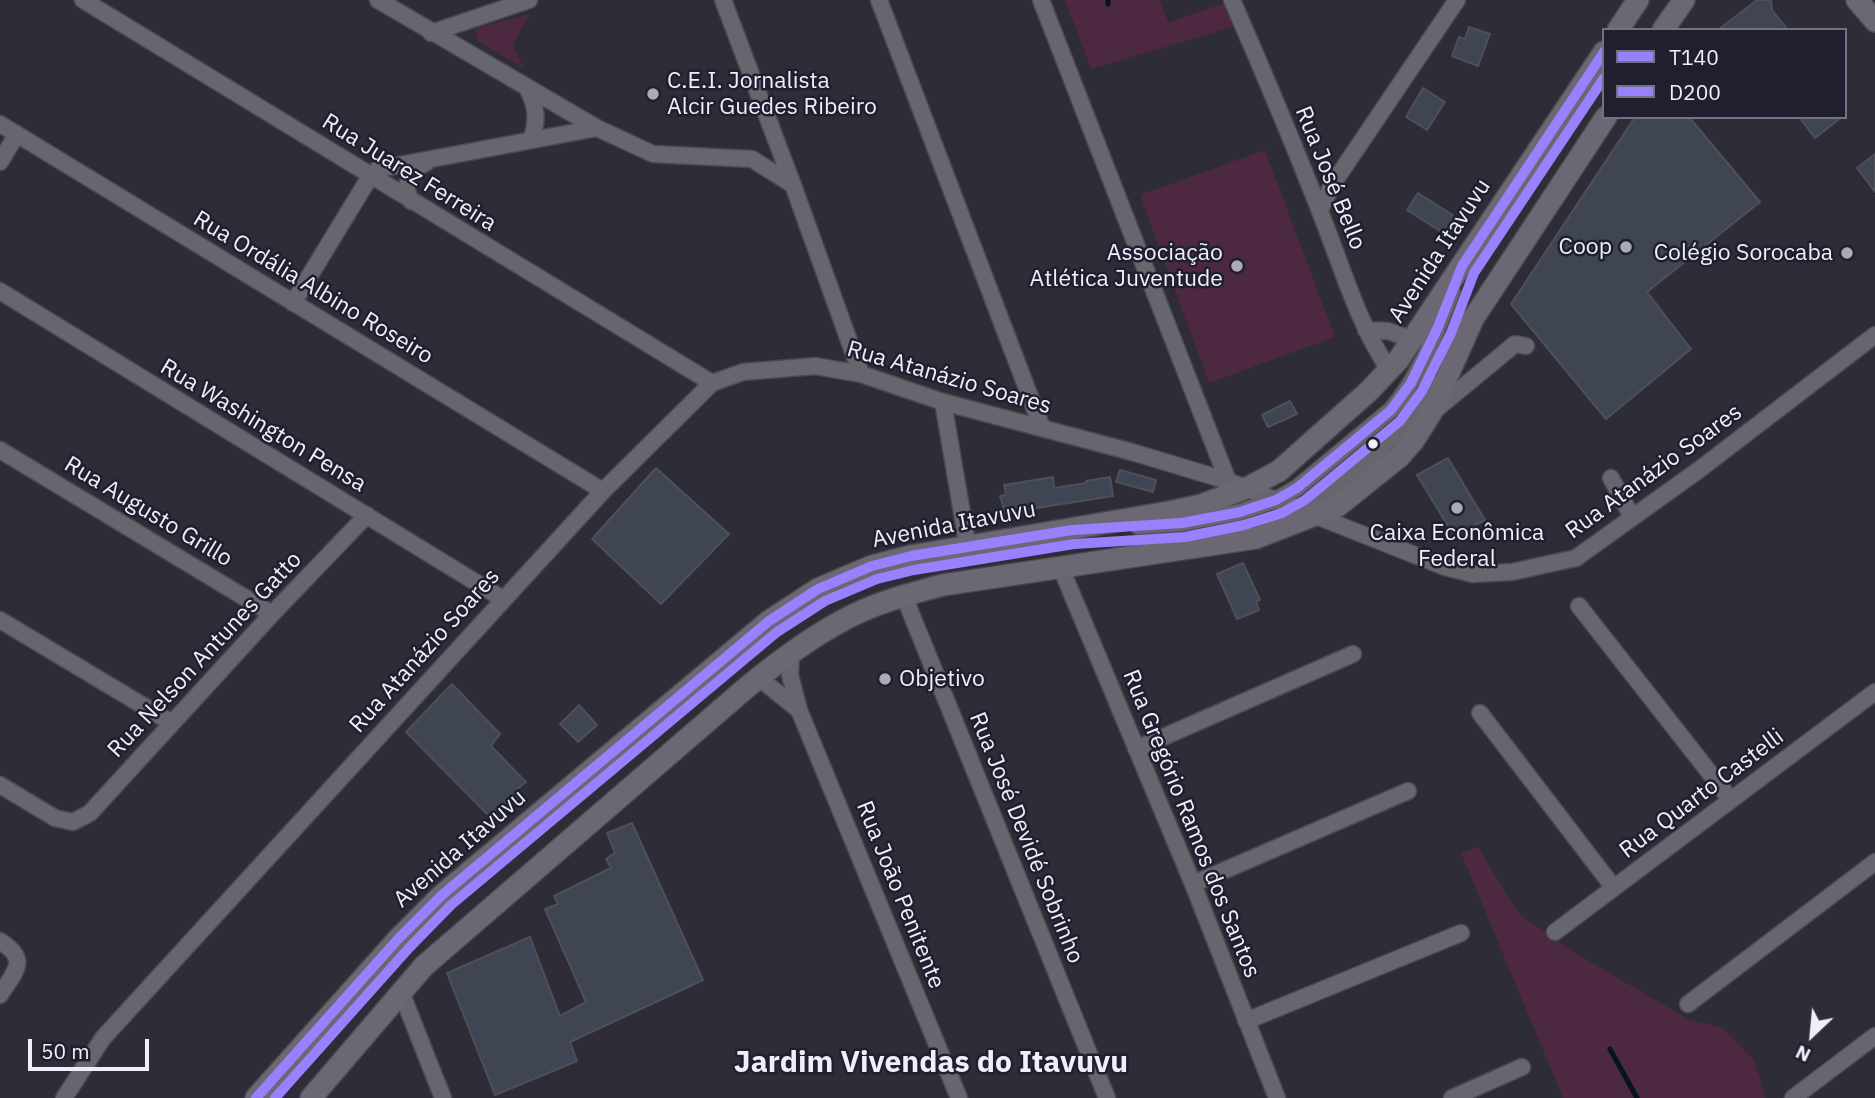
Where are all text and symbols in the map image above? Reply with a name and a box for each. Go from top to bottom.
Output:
legend [1602,28,1847,119]
text: T140 [1669,43,1719,71]
place label: C.E.I. Jornalista Alcir Guedes Ribeiro [667,67,877,121]
text: D200 [1669,78,1721,106]
marker: C.E.I. Jornalista Alcir Guedes Ribeiro [645,86,661,102]
street label: Rua José Bello [1289,102,1371,254]
street label: Rua Juarez Ferreira [317,108,501,238]
street label: Avenida Itavuvu [1383,174,1497,328]
street label: Rua Ordália Albino Roseiro [188,205,438,371]
place label: Coop [1559,233,1612,261]
place label: Associação Atlética Juventude [1030,239,1223,293]
marker: Coop [1618,239,1634,255]
place label: Colégio Sorocaba [1654,239,1833,267]
marker: Colégio Sorocaba [1839,245,1855,261]
marker: Associação Atlética Juventude [1229,258,1245,274]
street label: Rua Atanázio Soares [844,336,1054,420]
street label: Rua Washington Pensa [155,354,371,498]
street label: Rua Atanázio Soares [1560,399,1748,545]
unlabelled marker [1366,437,1380,451]
street label: Rua Augusto Grillo [59,451,237,573]
street label: Avenida Itavuvu [870,496,1038,554]
marker: Caixa Econômica Federal [1449,500,1465,516]
place label: Caixa Econômica Federal [1370,519,1544,573]
street label: Rua Nelson Antunes Gatto [102,546,308,764]
street label: Rua Atanázio Soares [344,563,506,739]
place label: Objetivo [899,665,985,693]
street label: Rua Gregório Ramos dos Santos [1116,666,1266,982]
marker: Objetivo [877,671,893,687]
street label: Rua José Devidé Sobrinho [963,708,1089,968]
street label: Rua Quarto Castelli [1615,723,1789,865]
street label: Avenida Itavuvu [388,784,532,914]
street label: Rua João Penitente [850,797,950,993]
north arrow [1777,1000,1847,1070]
scale bar [32,1024,152,1068]
text: 50 m [41,1037,90,1065]
text: N [1791,1040,1814,1068]
district label: Jardim Vivendas do Itavuvu [734,1045,1128,1081]

